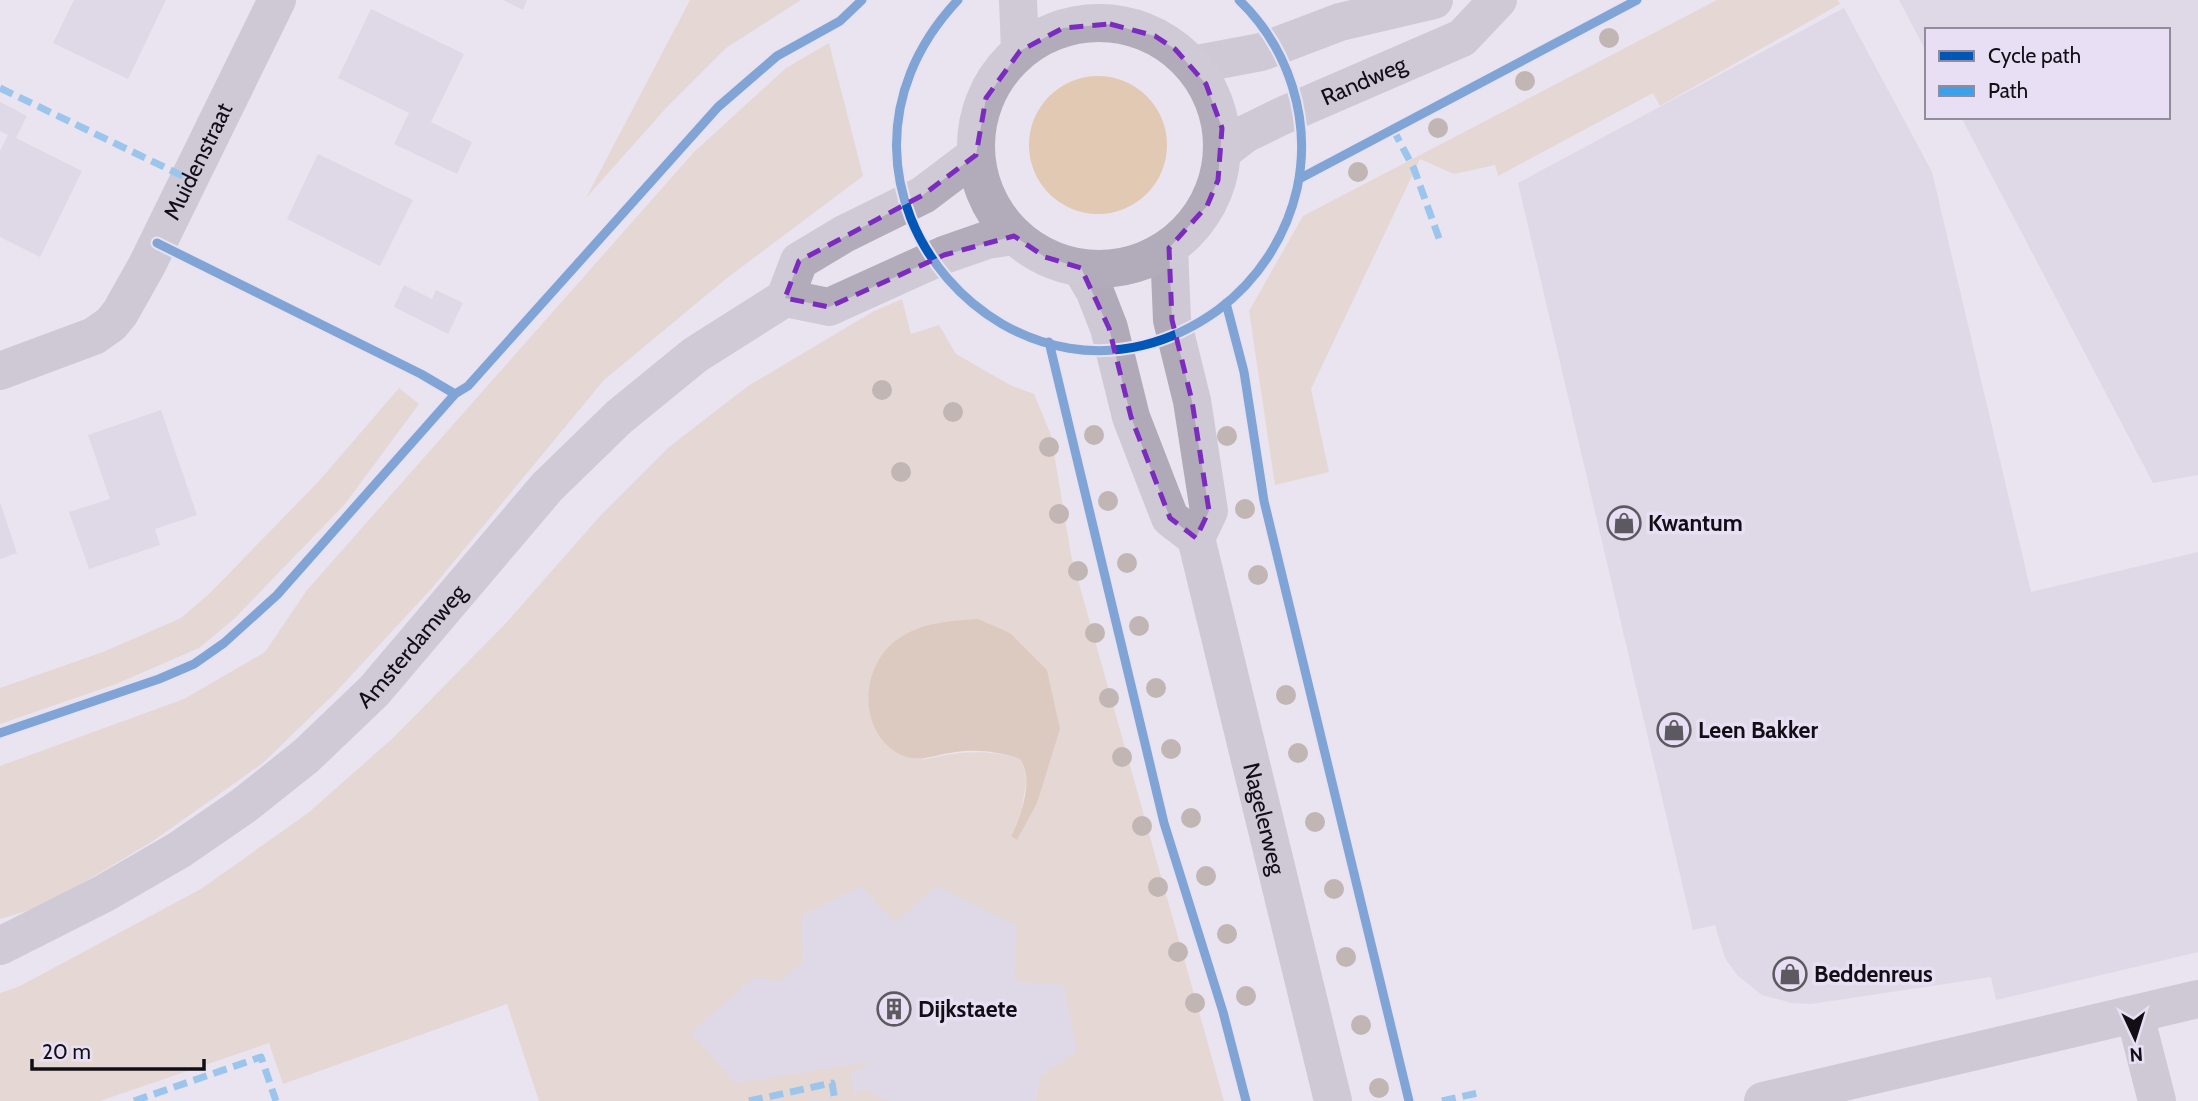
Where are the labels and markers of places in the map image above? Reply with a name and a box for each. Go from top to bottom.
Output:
shop icon: Kwantum [1605,504,1643,542]
place label: Kwantum [1648,509,1743,537]
shop icon: Leen Bakker [1655,711,1693,749]
place label: Leen Bakker [1698,716,1818,744]
shop icon: Beddenreus [1771,955,1809,993]
place label: Beddenreus [1814,960,1933,988]
building icon: Dijkstaete [875,990,913,1028]
place label: Dijkstaete [918,995,1017,1023]

